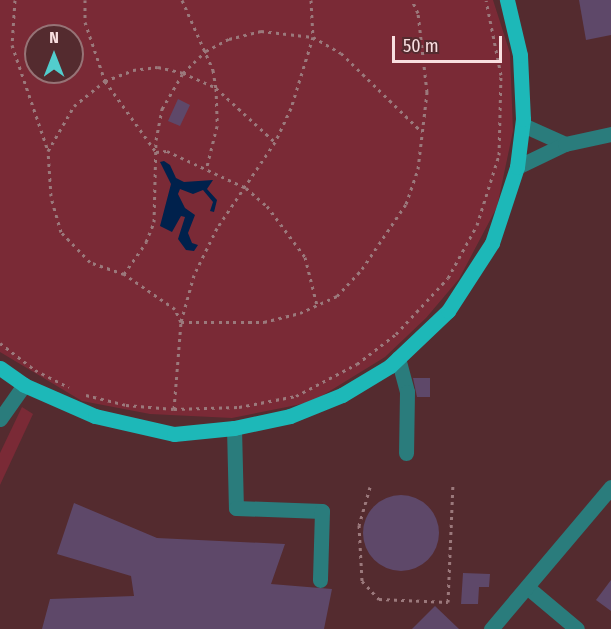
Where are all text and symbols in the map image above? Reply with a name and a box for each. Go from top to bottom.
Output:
north arrow [24,24,84,84]
scale bar [395,24,504,62]
text: N [49,28,59,47]
text: 50 m [403,35,439,57]

